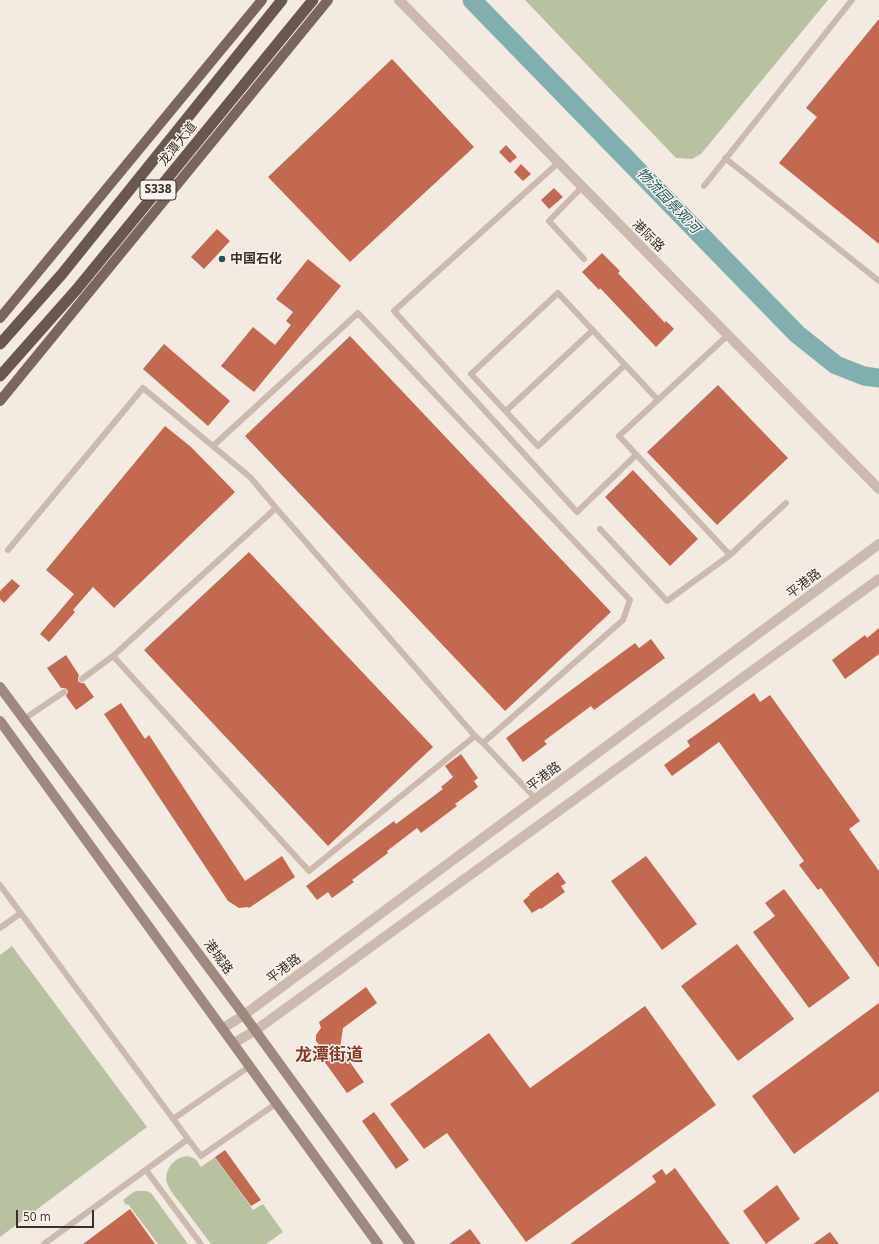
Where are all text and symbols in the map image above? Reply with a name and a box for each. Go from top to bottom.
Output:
street label: 龙潭大道 [156,119,200,169]
water label: 物流园景观河 [633,165,703,237]
road number: S338 [140,180,176,200]
street label: 港际路 [629,217,667,255]
place label: 中国石化 [230,251,282,267]
marker: 中国石化 [217,254,227,264]
street label: 平港路 [784,566,824,602]
street label: 平港路 [524,759,564,795]
street label: 港城路 [200,937,236,977]
street label: 平港路 [264,951,304,987]
district label: 龙潭街道 [295,1045,363,1065]
scale bar [18,1202,96,1228]
text: 50 m [23,1208,51,1225]

